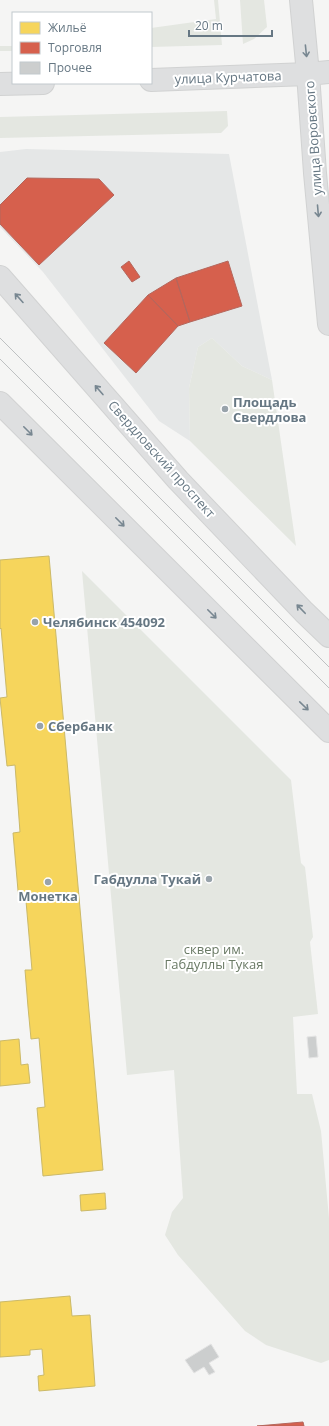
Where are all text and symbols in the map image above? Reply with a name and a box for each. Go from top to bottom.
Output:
legend [12,12,152,84]
scale bar [189,12,272,38]
text: 20 m [195,17,223,34]
text: Жильё [48,19,87,36]
text: Торговля [48,39,102,56]
one-way arrow [302,44,309,57]
text: Прочее [48,59,92,76]
street label: улица Курчатова [174,66,282,88]
street label: улица Воровского [300,80,326,196]
one-way arrow [314,204,322,217]
one-way arrow [14,292,23,303]
one-way arrow [95,384,104,395]
place label: Площадь Свердлова [233,393,306,426]
street label: Свердловский проспект [104,396,220,522]
marker: Площадь Свердлова [220,404,230,414]
one-way arrow [23,426,33,436]
one-way arrow [115,517,125,527]
one-way arrow [296,604,306,614]
one-way arrow [207,609,216,619]
place label: Челябинск 454092 [43,613,166,631]
marker: Челябинск 454092 [30,617,40,627]
one-way arrow [299,701,309,711]
place label: Сбербанк [48,717,114,735]
marker: Сбербанк [35,721,45,731]
place label: Габдулла Тукай [94,870,201,888]
marker: Габдулла Тукай [204,874,214,884]
marker: Монетка [43,877,53,887]
place label: Монетка [18,887,78,905]
park label: сквер им. Габдуллы Тукая [165,940,263,973]

